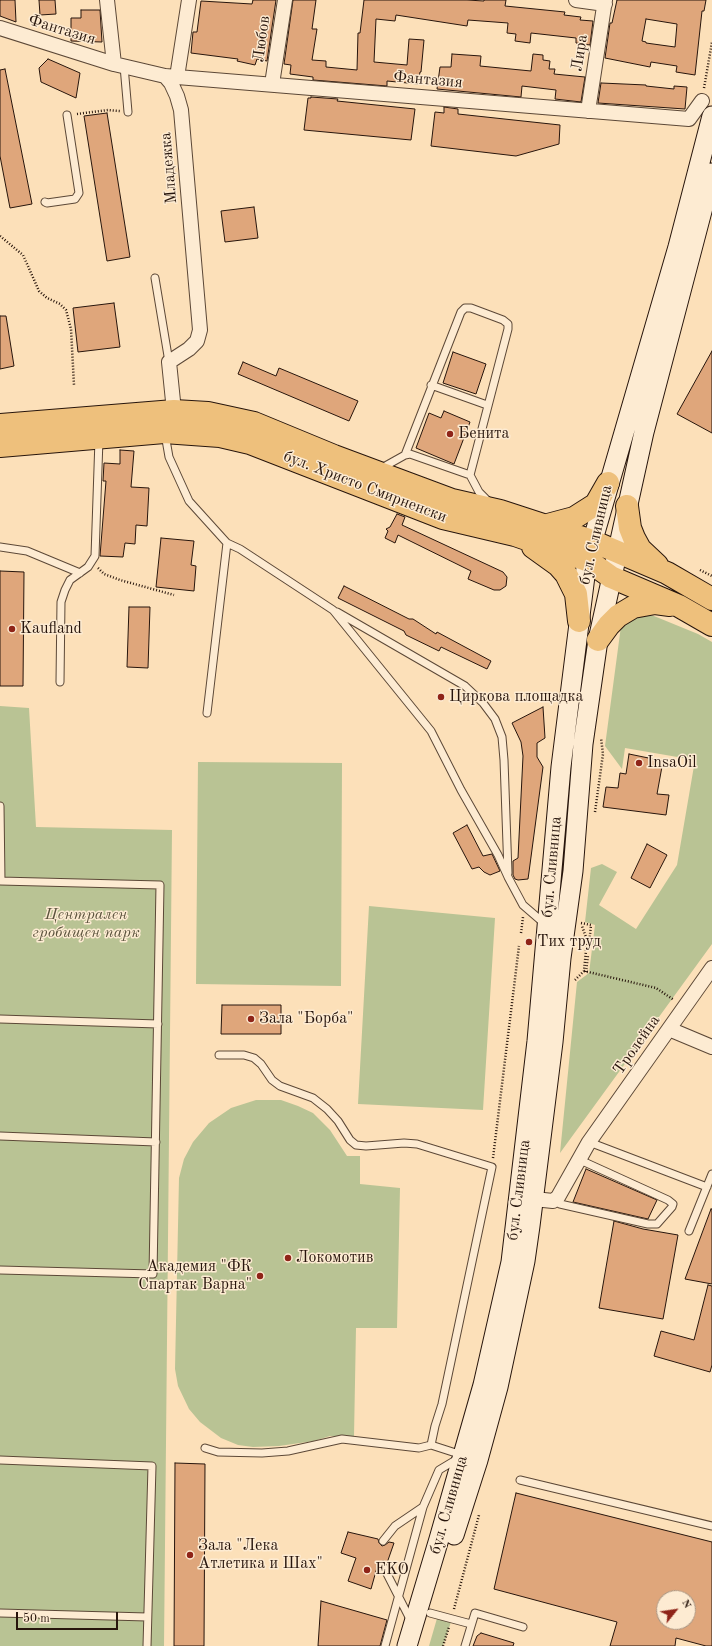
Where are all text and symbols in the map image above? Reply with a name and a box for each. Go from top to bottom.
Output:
street label: Фантазия [26,11,98,49]
street label: Любов [249,15,275,63]
street label: Лира [568,33,592,73]
street label: Фантазия [393,67,463,93]
street label: Младежка [156,131,182,205]
place label: Бенита [458,424,510,444]
marker: Бенита [445,429,455,439]
street label: бул. Христо Смирненски [280,447,450,527]
street label: бул. Сливница [575,483,617,587]
place label: Kaufland [20,619,82,639]
marker: Kaufland [7,624,17,634]
place label: Циркова площадка [449,687,583,707]
marker: Циркова площадка [436,692,446,702]
place label: InsaOil [647,753,697,773]
marker: InsaOil [634,758,644,768]
street label: бул. Сливница [538,816,566,918]
park label: Централен гробищен парк [32,905,140,943]
place label: Тих труд [537,932,601,952]
marker: Тих труд [524,937,534,947]
place label: Зала "Борба" [259,1009,353,1029]
street label: Тролейна [610,1011,664,1079]
marker: Зала "Борба" [246,1014,256,1024]
street label: бул. Сливница [503,1138,535,1242]
place label: Локомотив [296,1248,373,1268]
marker: Локомотив [283,1253,293,1263]
place label: Академия "ФК Спартак Варна" [138,1257,252,1295]
marker: Академия "ФК Спартак Варна" [255,1271,265,1281]
street label: бул. Сливница [426,1453,472,1557]
place label: Зала "Лека Атлетика и Шах" [198,1536,323,1574]
marker: Зала "Лека Атлетика и Шах" [185,1550,195,1560]
place label: EKO [375,1560,409,1580]
marker: EKO [362,1565,372,1575]
north arrow [656,1590,696,1630]
text: N [679,1598,693,1611]
scale bar [18,1604,120,1630]
text: 50 m [23,1613,50,1625]

